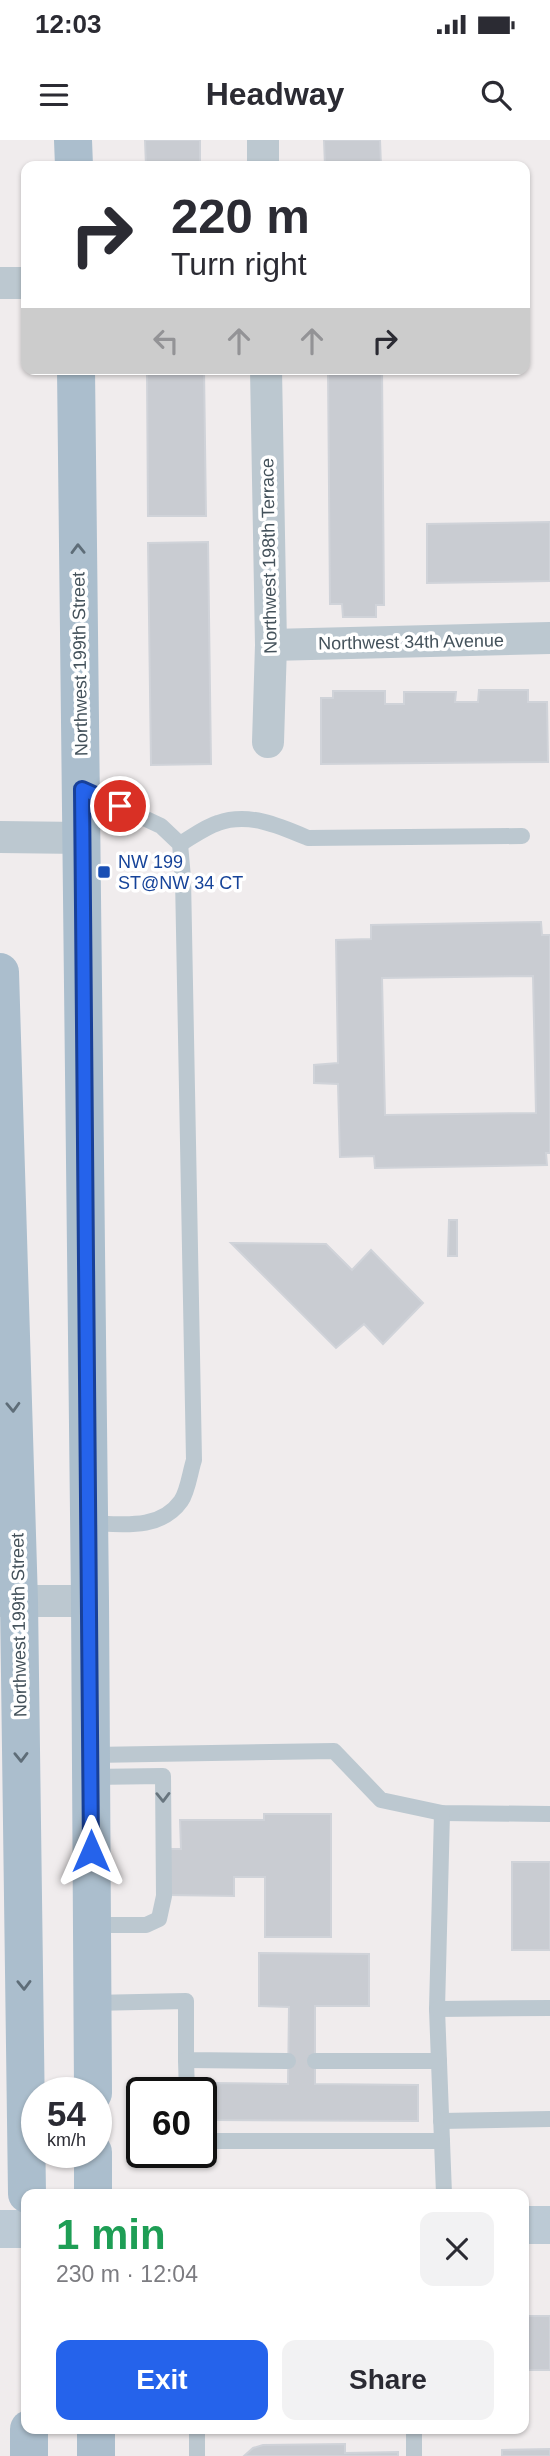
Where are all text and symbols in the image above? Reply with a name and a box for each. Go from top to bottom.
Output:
text: 12:03 [35,9,102,39]
icon: menu [35,76,73,114]
text: Headway [206,76,344,112]
icon: search [477,76,515,114]
icon: right [56,189,147,280]
text: 220 m [171,189,310,243]
text: Turn right [171,246,307,282]
icon: left [147,322,185,360]
icon: ahead [220,322,258,360]
icon: ahead [293,322,331,360]
icon: right [366,322,404,360]
street label: Northwest 198th Terrace [257,458,281,654]
one-way arrow [71,543,86,554]
street label: Northwest 199th Street [68,572,92,756]
street label: Northwest 34th Avenue [318,630,504,654]
pin [90,776,150,836]
icon: arrive [101,787,139,825]
place label: NW 199 ST@NW 34 CT [118,852,243,893]
marker: NW 199 ST@NW 34 CT [96,864,112,880]
one-way arrow [5,1403,21,1413]
street label: Northwest 199th Street [7,1533,31,1717]
one-way arrow [13,1752,29,1763]
one-way arrow [155,1792,171,1803]
position arrow [54,1814,128,1888]
one-way arrow [16,1980,32,1990]
speed limit sign: 60 [126,2077,217,2168]
text: 54 [47,2094,86,2133]
text: km/h [47,2130,86,2150]
text: 1 min [56,2211,166,2258]
button: close [420,2212,494,2286]
text: 230 m · 12:04 [56,2261,198,2287]
button: Exit [56,2340,268,2420]
button: Share [282,2340,494,2420]

